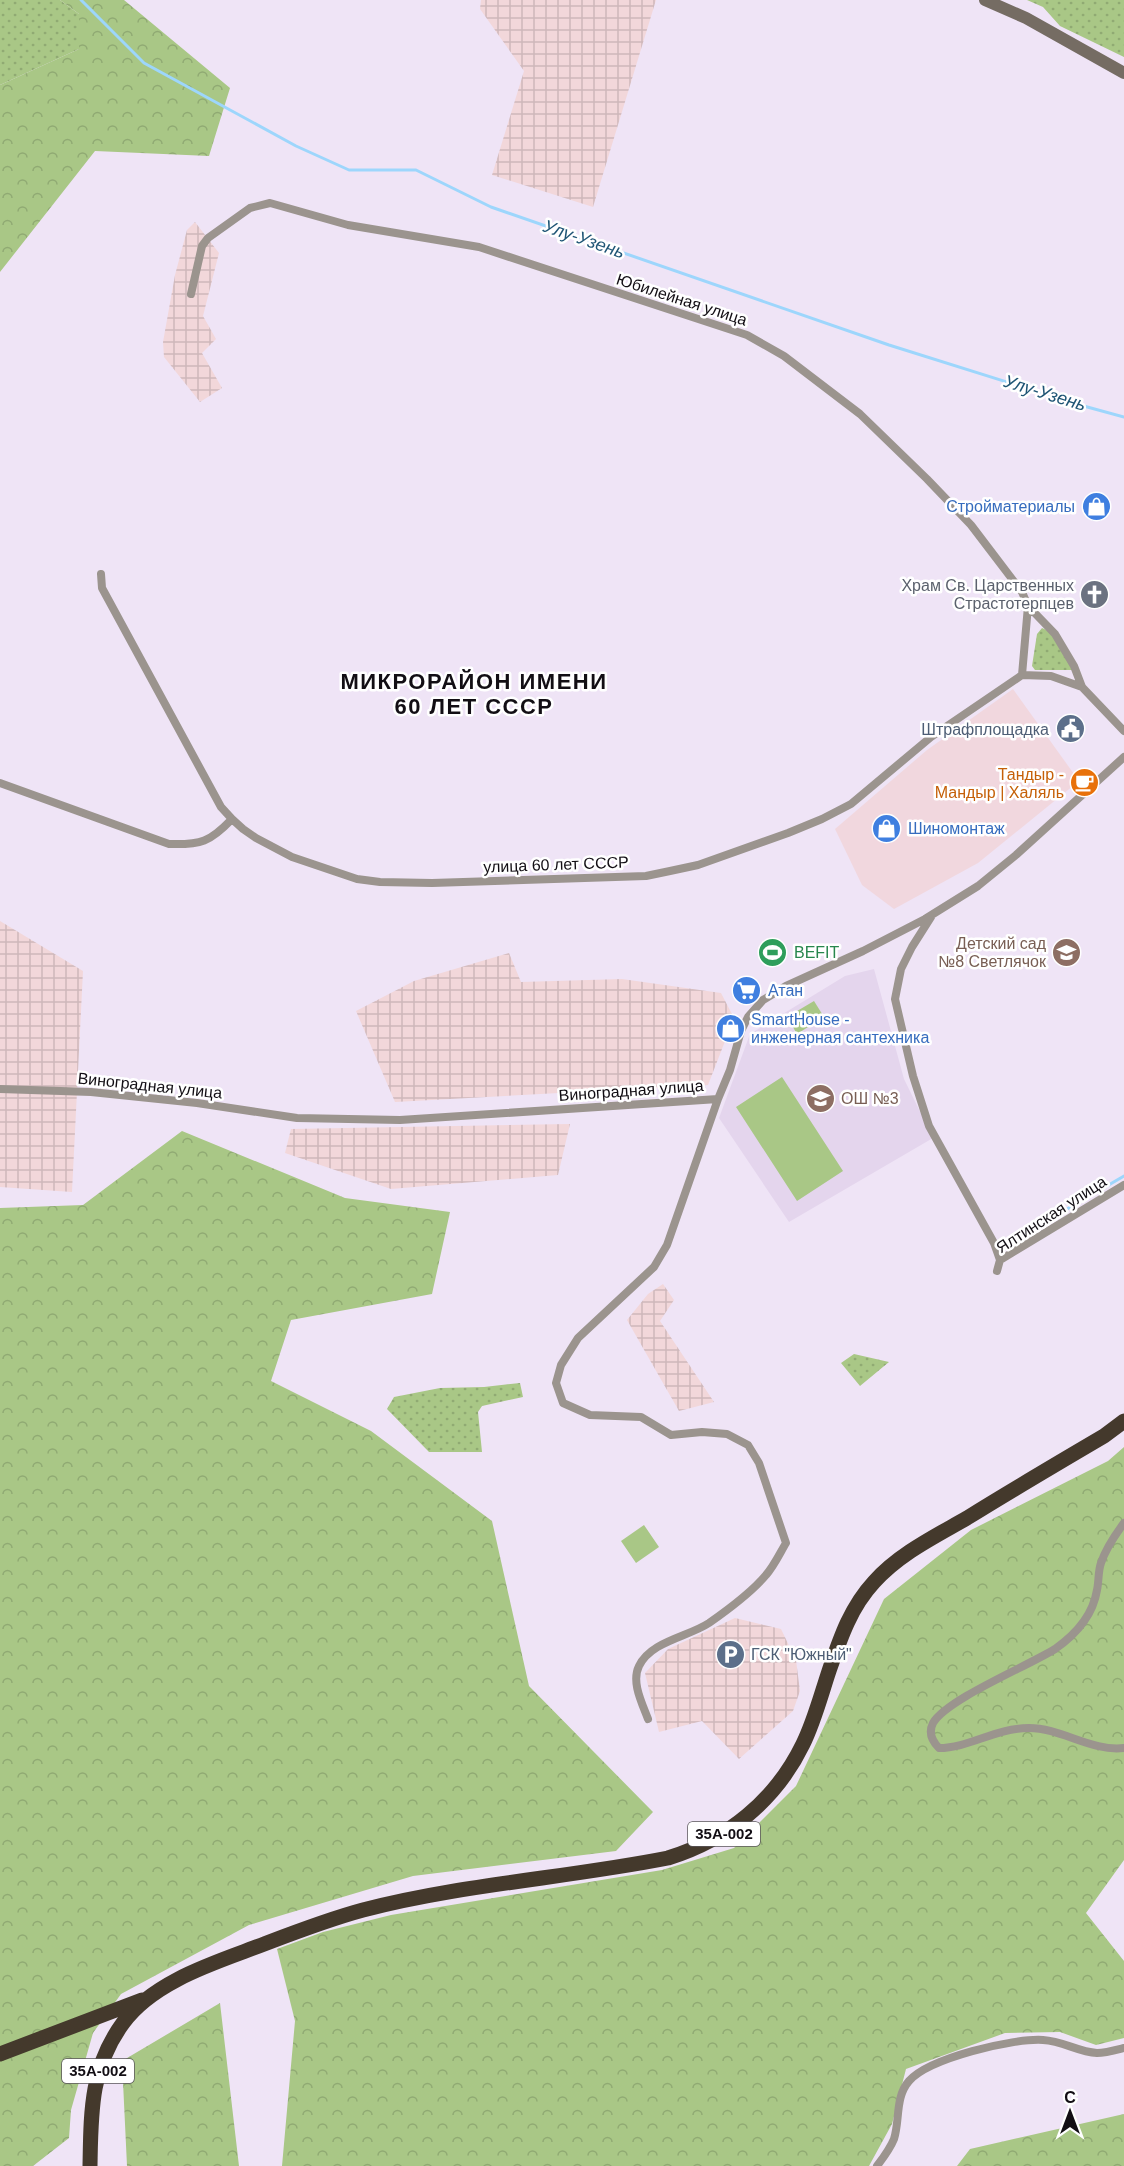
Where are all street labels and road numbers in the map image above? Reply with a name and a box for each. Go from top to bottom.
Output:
street label: Юбилейная улица [614,270,749,329]
street label: улица 60 лет СССР [483,853,629,876]
street label: Виноградная улица [77,1069,223,1102]
street label: Виноградная улица [558,1077,704,1104]
street label: Ялтинская улица [993,1173,1109,1256]
road number: 35А-002 [688,1822,760,1846]
road number: 35А-002 [62,2059,134,2083]

